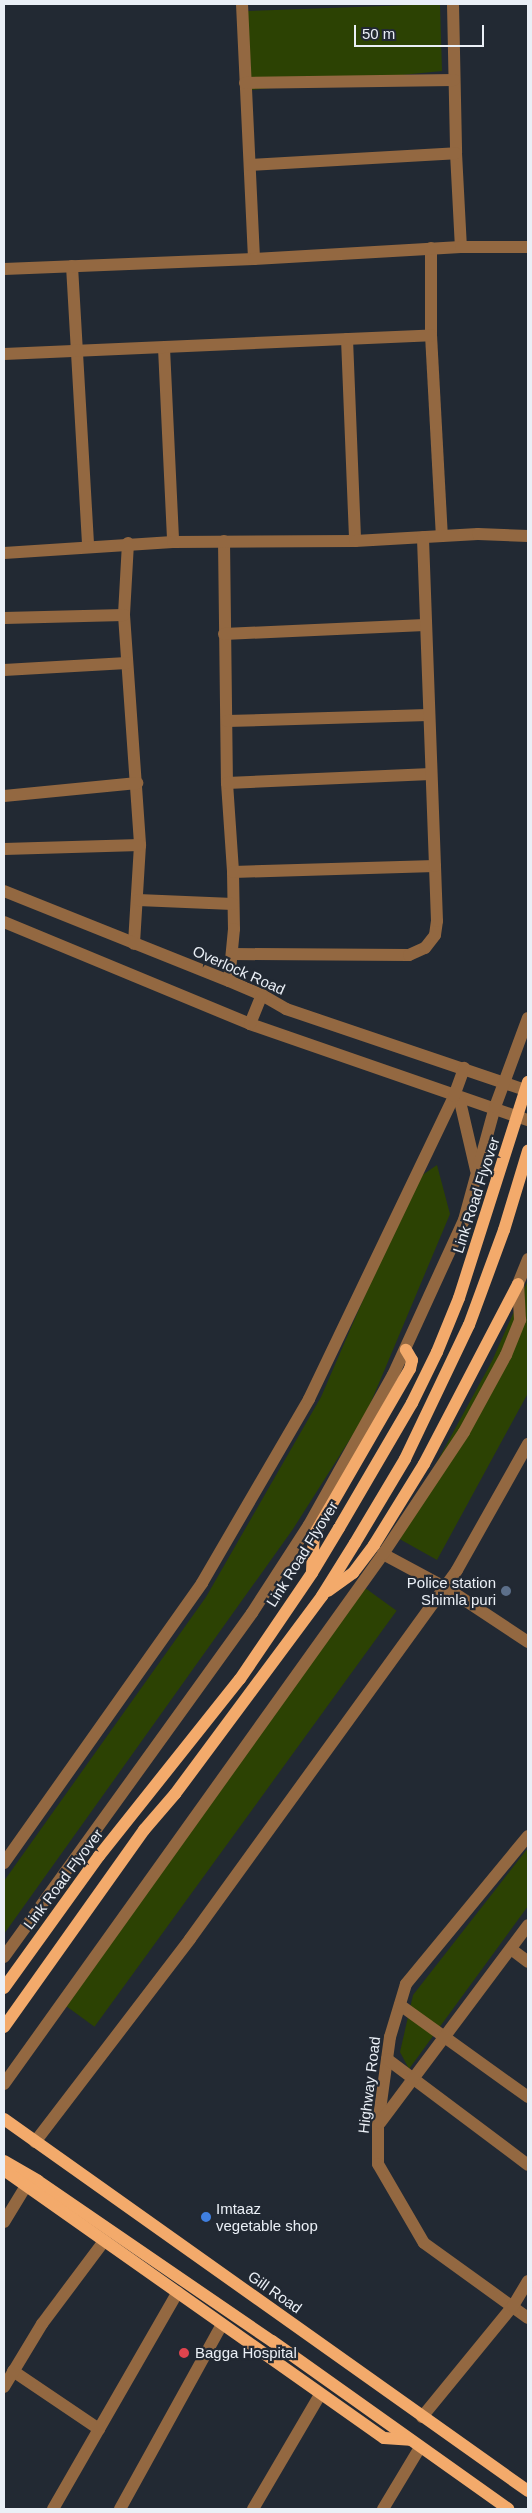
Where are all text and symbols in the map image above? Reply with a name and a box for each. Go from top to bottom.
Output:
scale bar [357,15,487,47]
text: 50 m [362,25,395,42]
street label: Overlock Road [190,942,288,998]
street label: Link Road Flyover [449,1135,503,1255]
street label: Link Road Flyover [262,1498,342,1610]
place label: Police station Shimla puri [407,1573,496,1608]
marker: Police station Shimla puri [500,1585,512,1597]
street label: Link Road Flyover [19,1825,107,1933]
street label: Highway Road [354,2035,384,2135]
place label: Imtaaz vegetable shop [216,2199,318,2234]
marker: Imtaaz vegetable shop [200,2211,212,2223]
street label: Gill Road [245,2267,305,2317]
place label: Bagga Hospital [195,2344,297,2362]
marker: Bagga Hospital [177,2346,191,2360]

